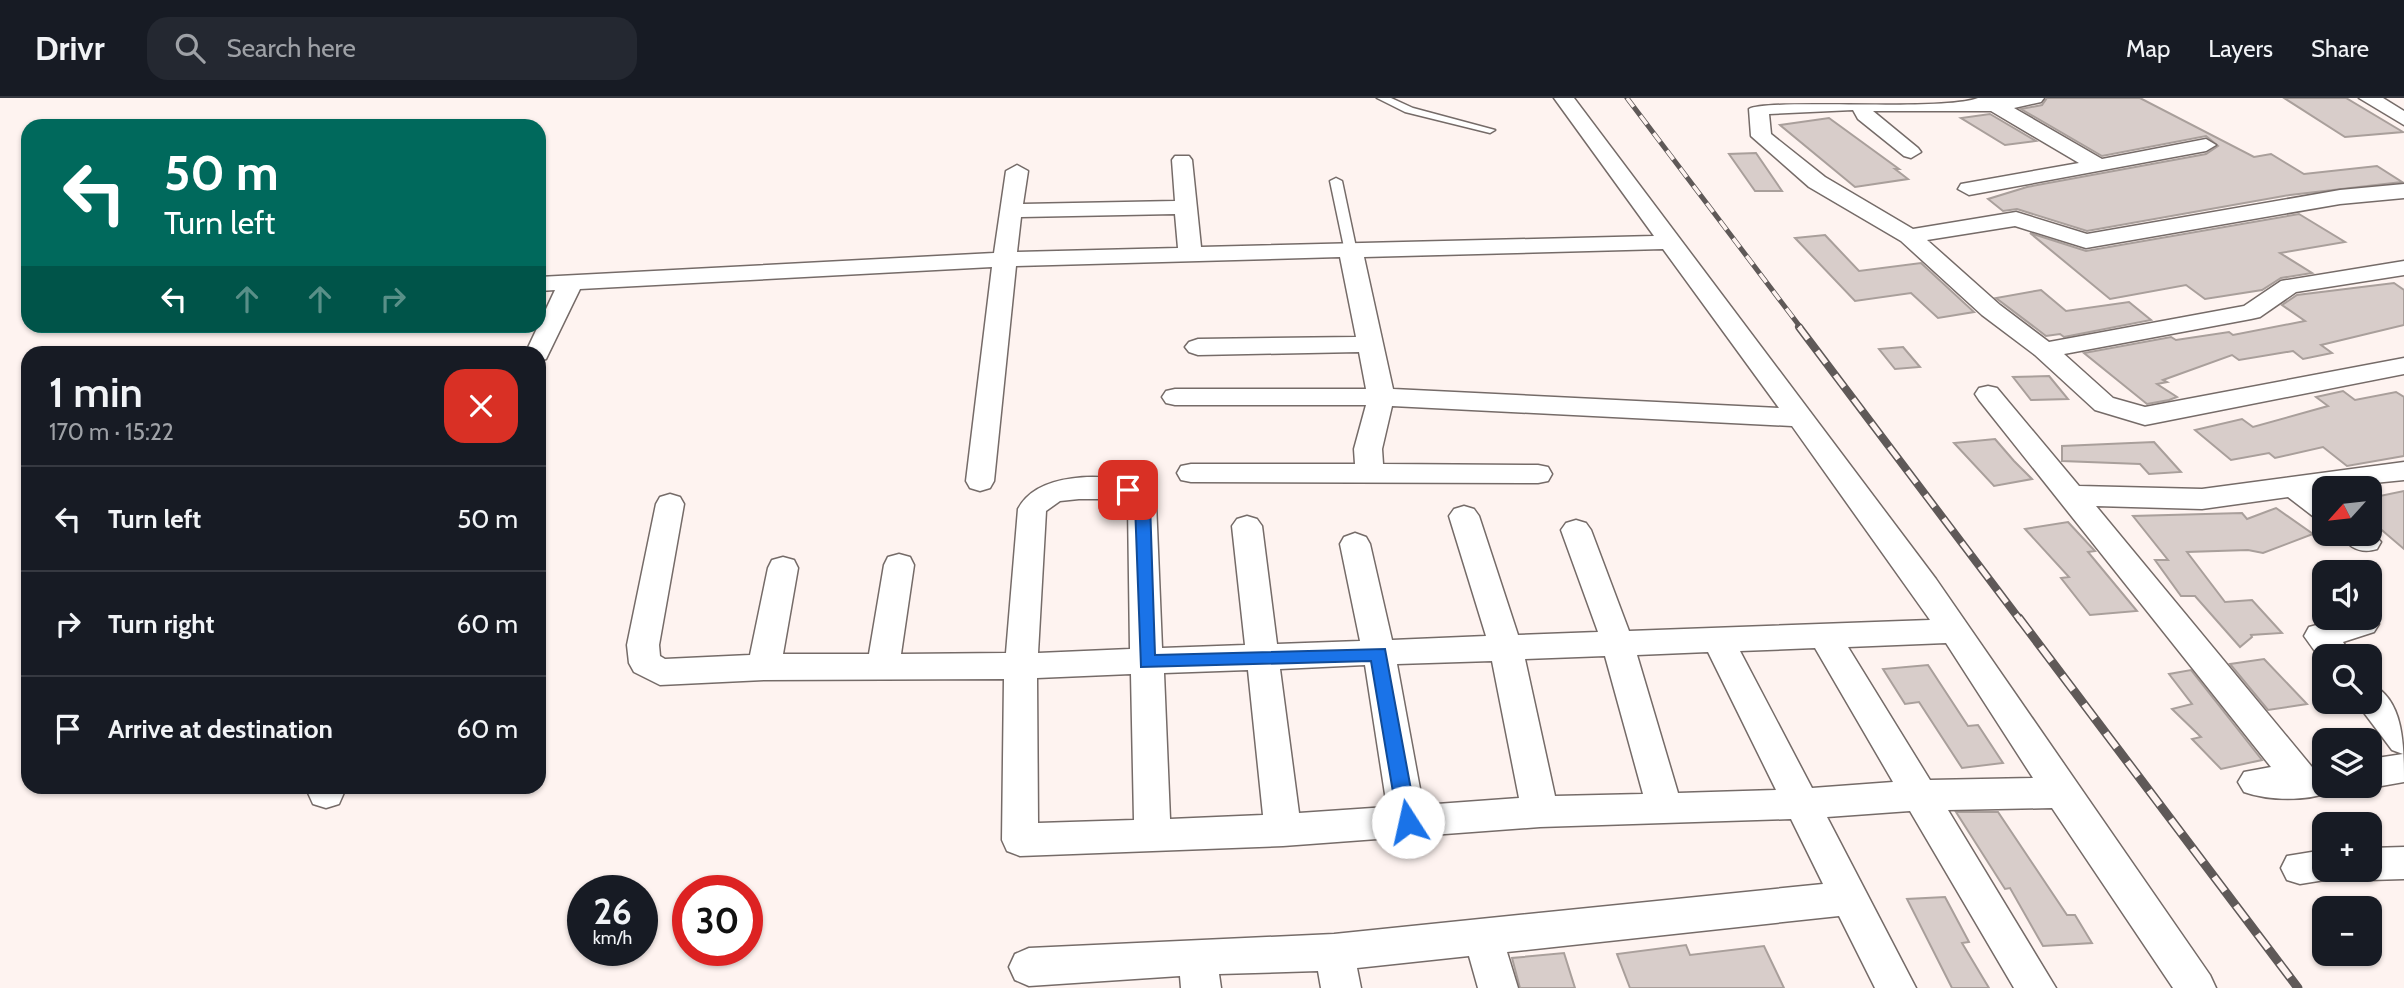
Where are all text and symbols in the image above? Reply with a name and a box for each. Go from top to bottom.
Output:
search box [147,17,637,80]
text: Drivr [35,28,105,68]
icon: search [171,29,209,67]
text: Search here [227,32,356,64]
text: Map [2126,34,2170,63]
text: Layers [2208,34,2273,63]
text: Share [2311,34,2369,63]
text: 50 m [164,143,279,202]
icon: left [49,147,140,238]
text: Turn left [164,203,275,242]
icon: left [155,280,193,318]
icon: ahead [228,280,266,318]
icon: ahead [301,280,339,318]
icon: right [374,280,412,318]
text: 1 min [49,366,143,418]
button: close [444,369,518,443]
text: 170 m · 15:22 [49,418,174,446]
pin [1098,460,1158,520]
icon: arrive [1109,471,1147,509]
north arrow [2312,476,2382,546]
map controls [2312,476,2382,966]
icon: left [49,500,87,538]
text: Turn left [108,503,201,535]
text: 50 m [457,503,518,535]
button: sound [2312,560,2382,630]
icon: right [49,605,87,643]
text: Turn right [108,608,214,640]
text: 60 m [456,608,518,640]
button: search [2312,644,2382,714]
icon: arrive [49,710,87,748]
text: Arrive at destination [108,713,333,745]
text: 60 m [456,713,518,745]
button: layers [2312,728,2382,798]
position arrow [1371,785,1445,859]
button: + [2312,812,2382,882]
speed limit sign: 30 [672,875,763,966]
text: 26 [593,890,632,933]
button: − [2312,896,2382,966]
text: km/h [593,927,632,949]

